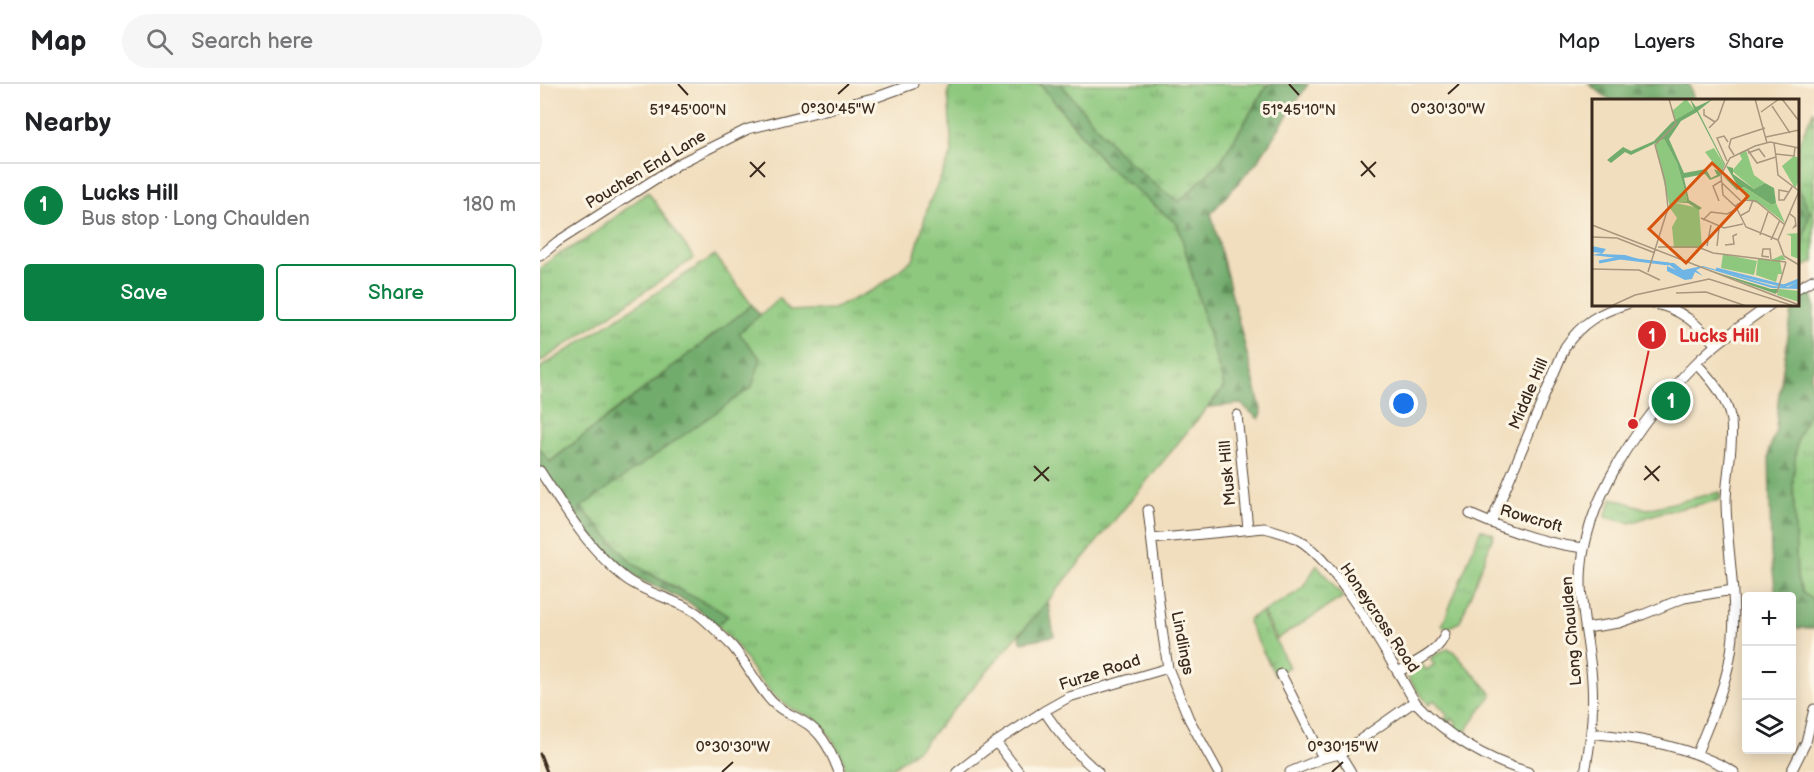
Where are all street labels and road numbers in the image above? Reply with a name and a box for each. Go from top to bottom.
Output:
street label: Pouchen End Lane [582,126,710,213]
street label: Middle Hill [1505,355,1553,433]
street label: Musk Hill [1216,440,1240,506]
street label: Rowcroft [1498,501,1564,537]
street label: Honeycross Road [1335,560,1423,676]
street label: Long Chaulden [1558,576,1586,686]
street label: Lindlings [1167,609,1198,677]
street label: Furze Road [1057,651,1143,695]

